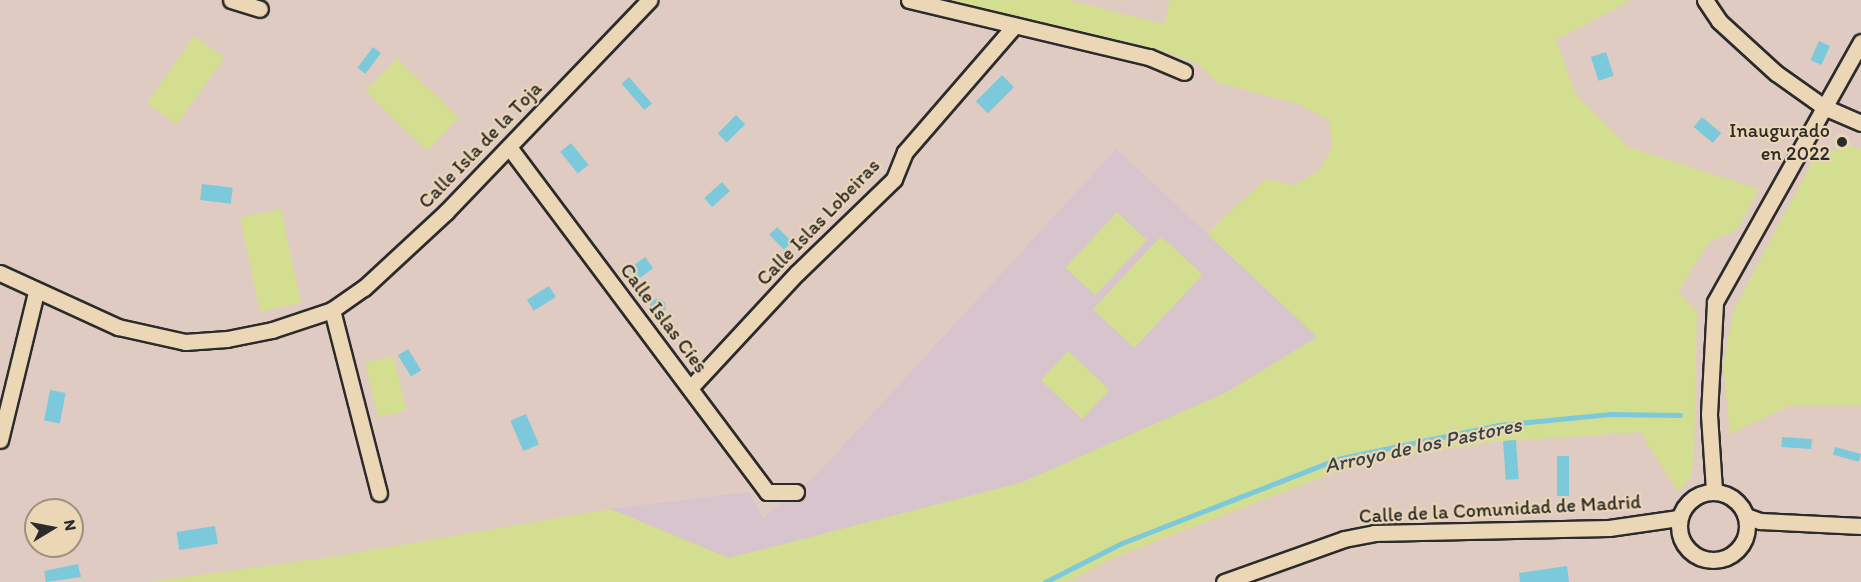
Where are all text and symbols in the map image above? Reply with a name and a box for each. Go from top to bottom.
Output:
street label: Calle Isla de la Toja [414,77,546,213]
place label: Inaugurado en 2022 [1729,118,1830,165]
marker: Inaugurado en 2022 [1835,135,1849,149]
street label: Calle Islas Lobeiras [751,154,885,290]
street label: Calle Islas Cíes [615,258,713,378]
water label: Arroyo de los Pastores [1322,412,1524,478]
street label: Calle de la Comunidad de Madrid [1358,490,1642,528]
north arrow [24,498,84,558]
text: N [60,518,81,532]

